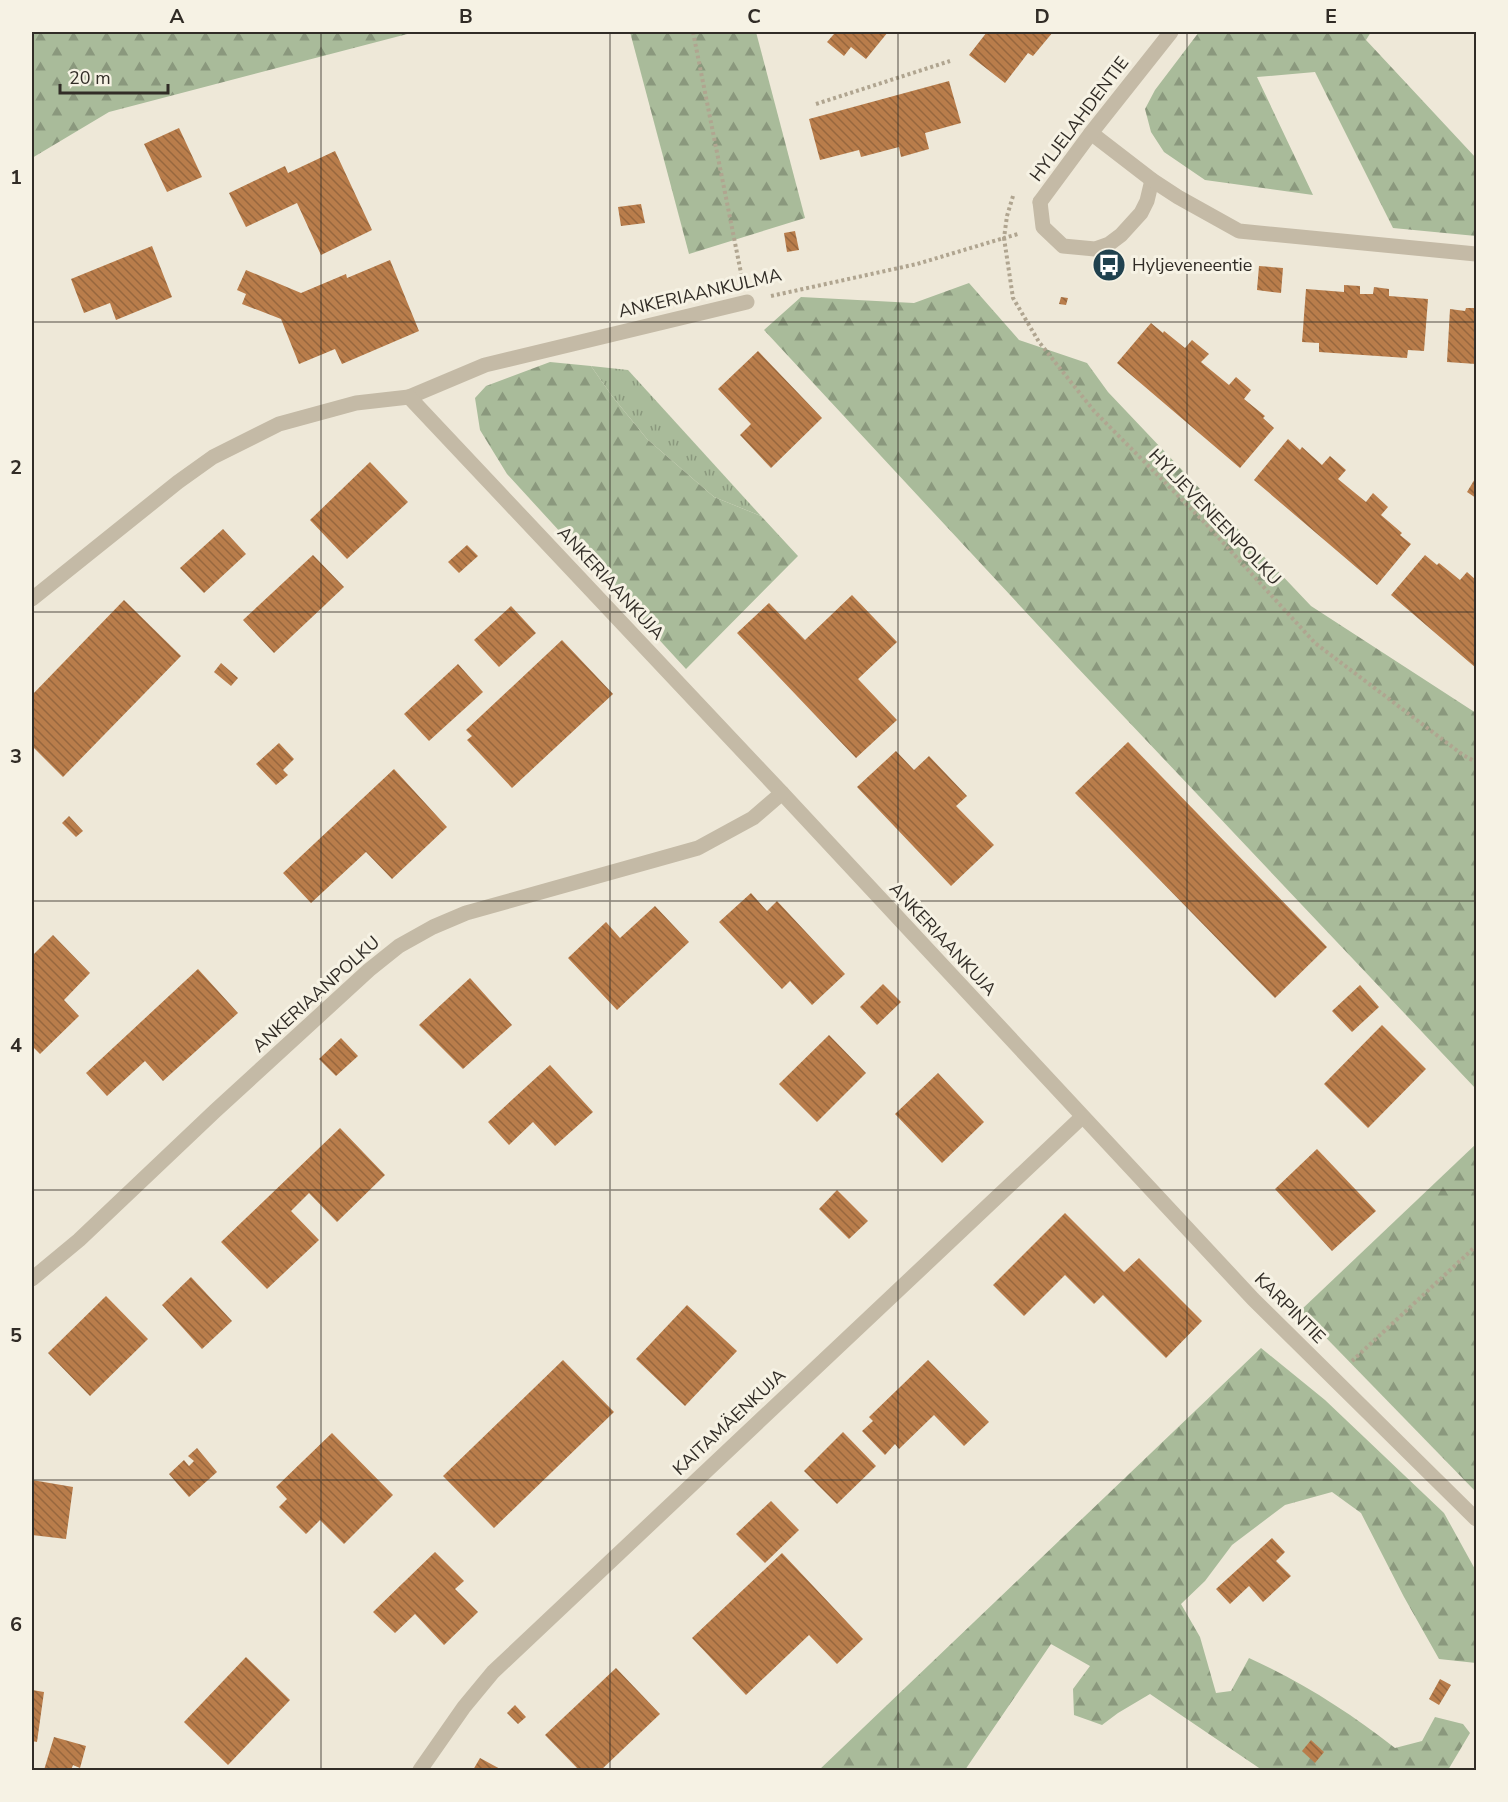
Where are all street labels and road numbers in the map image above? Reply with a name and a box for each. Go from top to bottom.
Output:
street label: HYLJELAHDENTIE [1024,52,1134,186]
street label: ANKERIAANKULMA [616,263,784,323]
street label: HYLJEVENEENPOLKU [1144,444,1286,590]
street label: ANKERIAANKUJA [552,521,670,645]
street label: ANKERIAANKUJA [884,877,1002,1001]
street label: ANKERIAANPOLKU [247,930,385,1058]
street label: KARPINTIE [1249,1267,1331,1349]
street label: KAITAMÄENKUJA [667,1363,791,1481]

